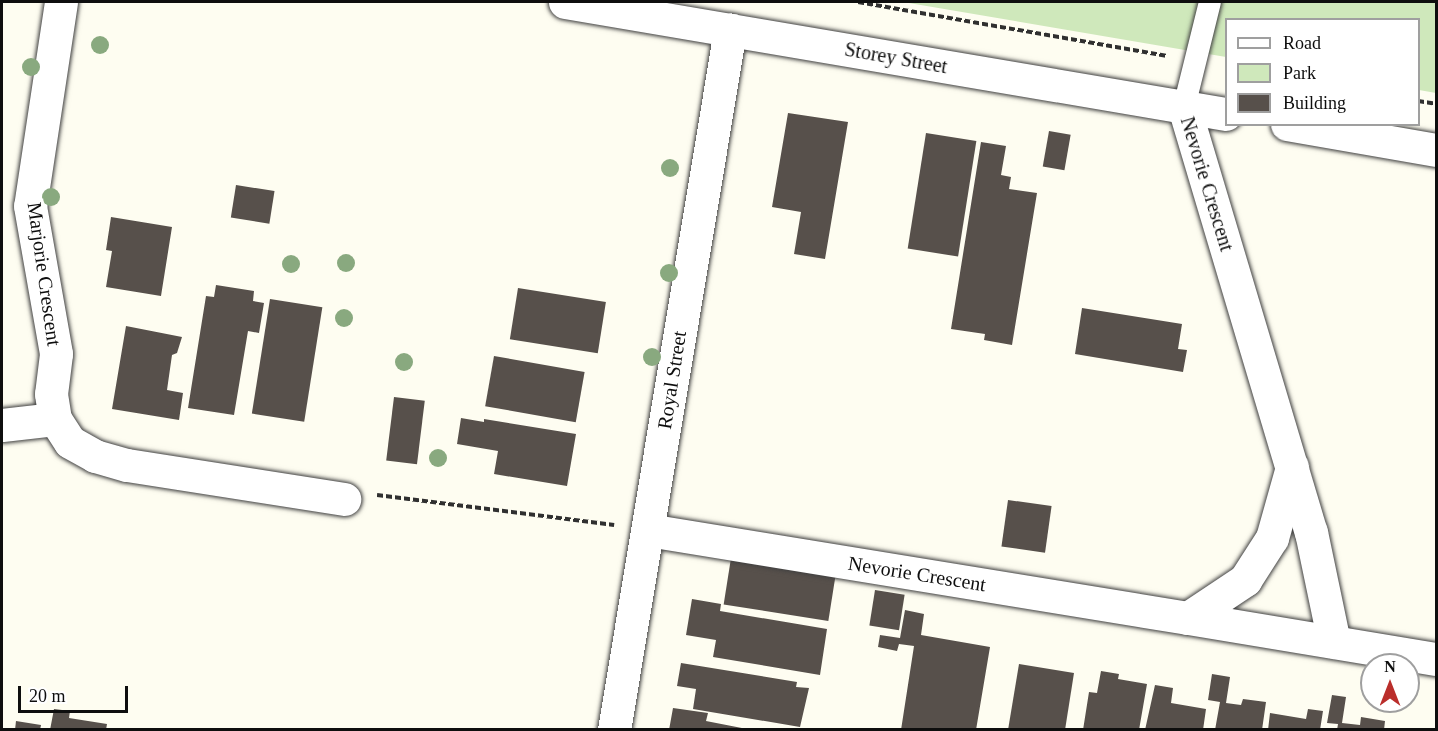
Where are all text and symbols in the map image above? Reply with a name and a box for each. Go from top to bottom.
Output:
legend [1225,18,1420,126]
text: Road [1283,33,1321,53]
street label: Storey Street [843,37,949,79]
text: Park [1283,63,1316,83]
text: Building [1283,93,1346,113]
street label: Nevorie Crescent [1175,114,1239,254]
street label: Marjorie Crescent [22,201,66,347]
street label: Royal Street [652,329,692,431]
street label: Nevorie Crescent [846,551,988,597]
north arrow [1360,653,1420,713]
text: N [1384,658,1396,675]
scale bar [21,674,130,712]
text: 20 m [29,686,66,706]

